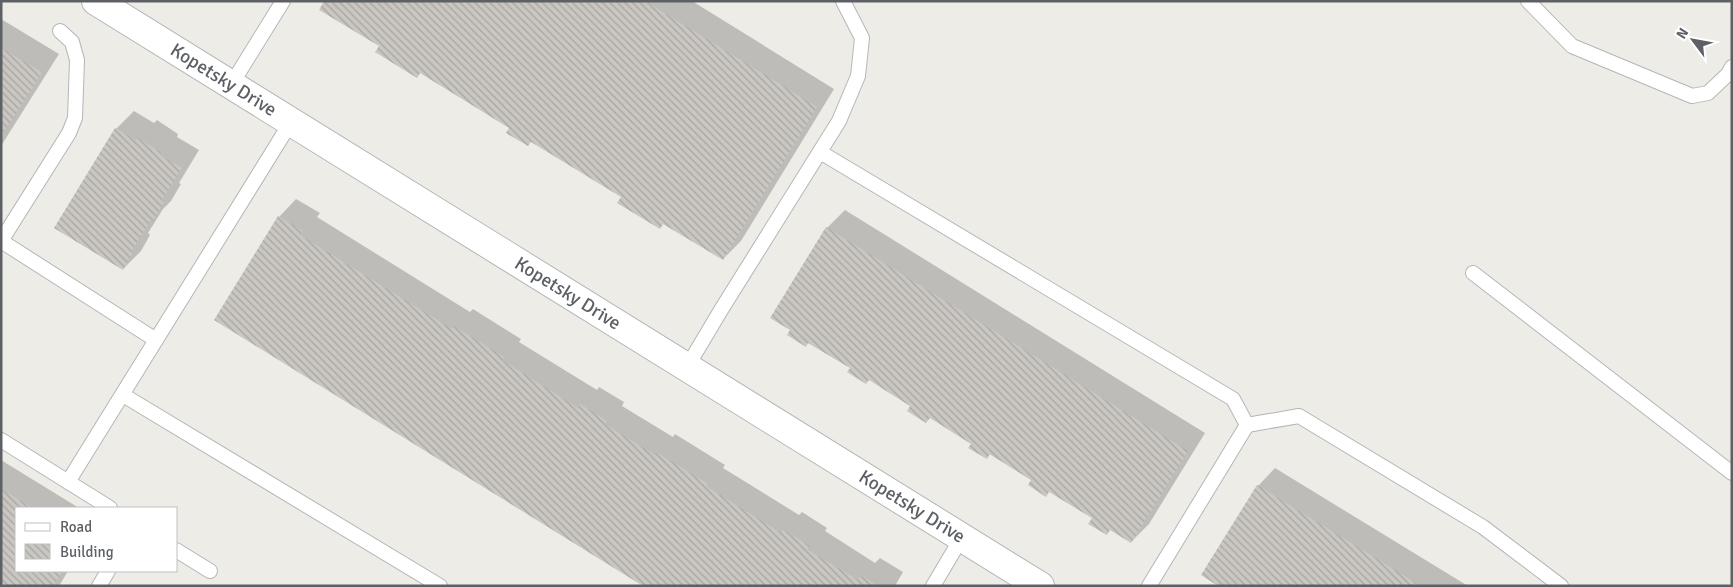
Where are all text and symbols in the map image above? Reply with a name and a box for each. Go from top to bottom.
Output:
north arrow [1668,15,1718,65]
text: N [1673,25,1692,42]
street label: Kopetsky Drive [166,38,281,122]
street label: Kopetsky Drive [510,251,625,335]
street label: Kopetsky Drive [854,465,970,549]
legend [15,507,178,572]
text: Road [60,518,92,536]
text: Building [60,543,114,561]

